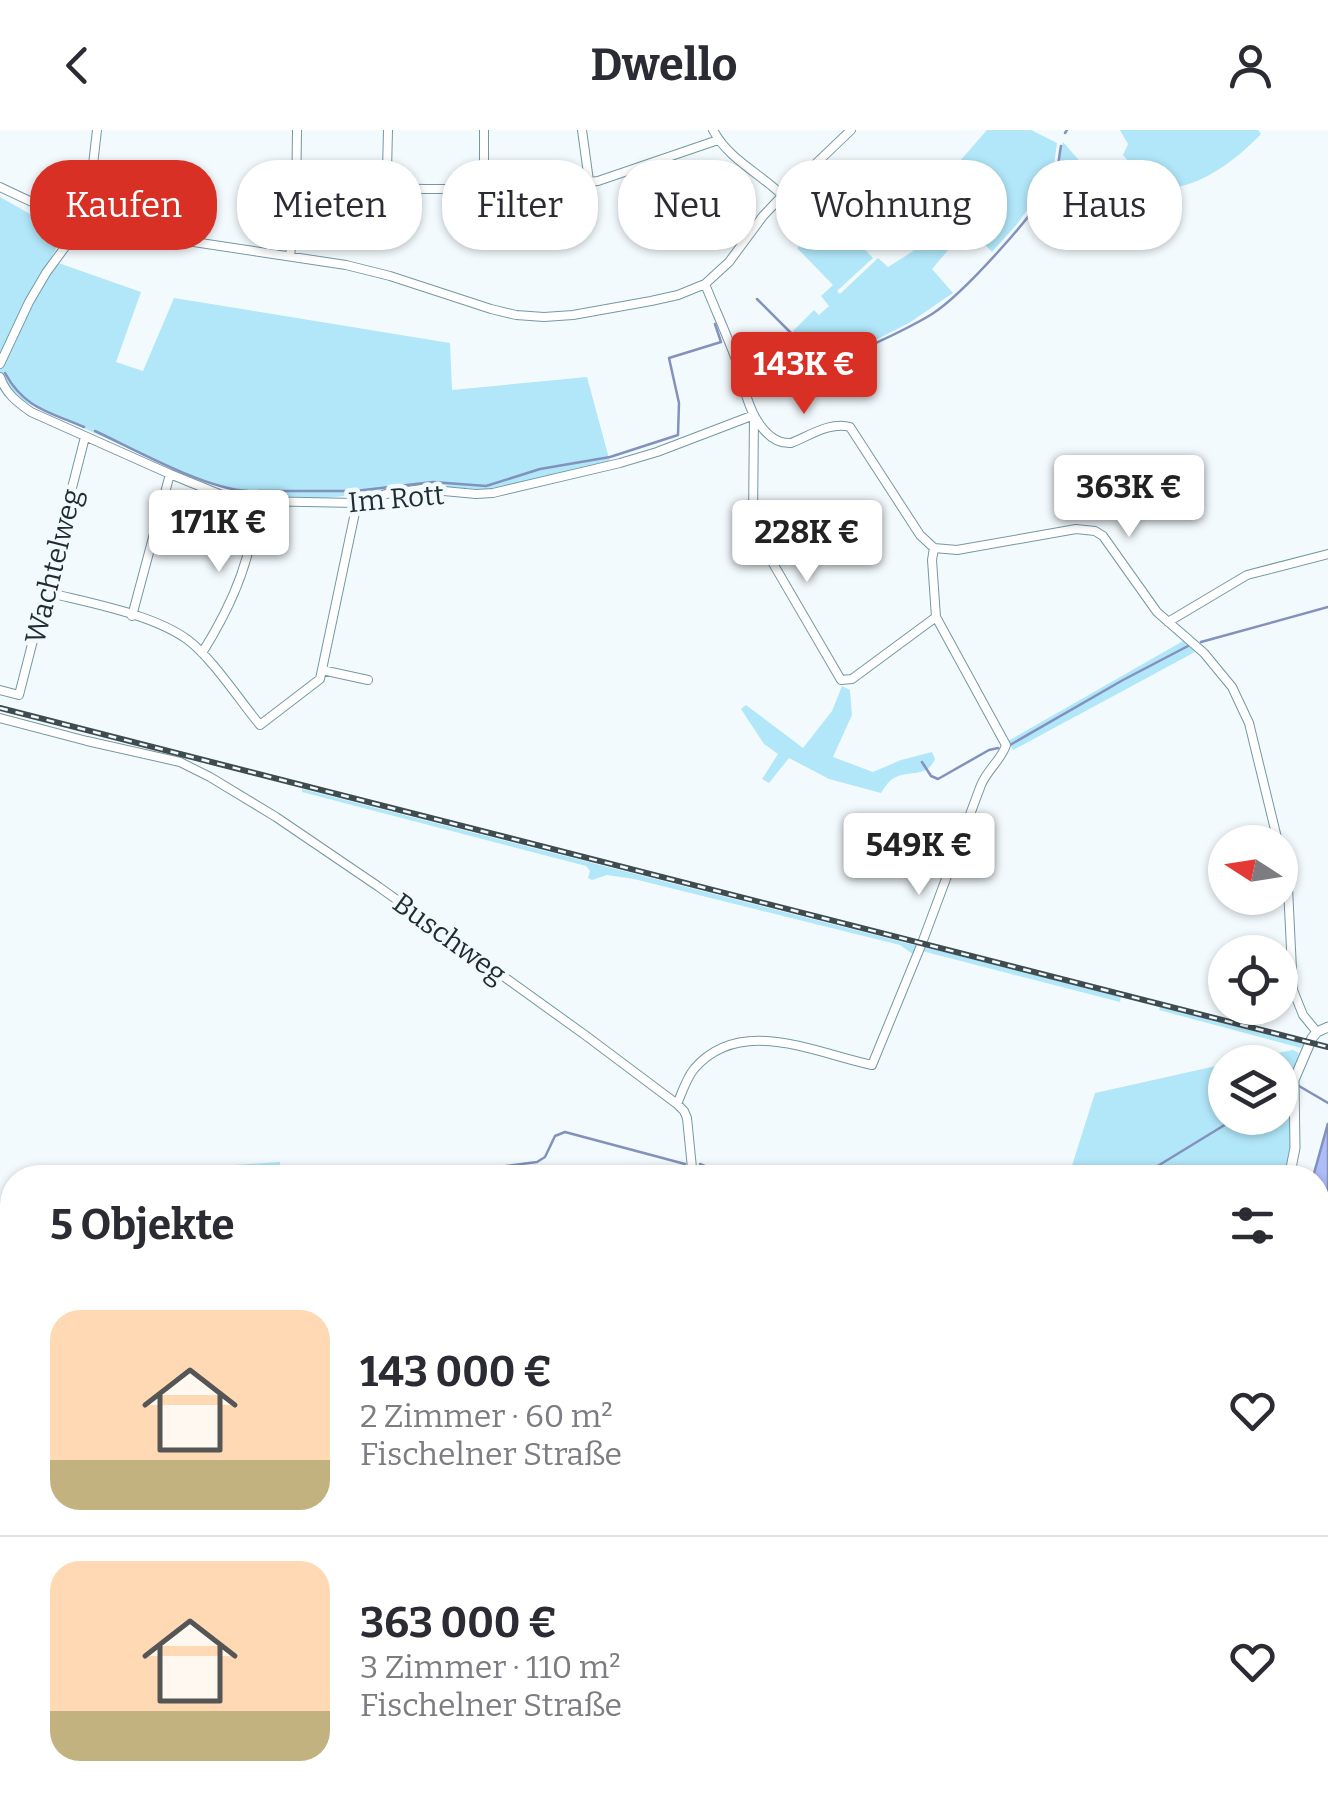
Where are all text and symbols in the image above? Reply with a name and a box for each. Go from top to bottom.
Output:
icon: back [50,38,105,93]
text: Dwello [590,38,738,92]
icon: person [1223,38,1278,93]
chip: Kaufen [30,160,217,250]
chip: Mieten [237,160,422,250]
chip: Filter [442,160,598,250]
chip: Neu [618,160,756,250]
chip: Wohnung [776,160,1007,250]
chip: Haus [1027,160,1182,250]
pin: 143K € [723,332,885,417]
text: 143K € [753,345,855,383]
pin: 363K € [1048,455,1210,540]
text: 363K € [1076,468,1182,506]
street label: Im Rott [347,478,445,519]
street label: Wachtelweg [18,485,89,647]
pin: 171K € [138,490,300,575]
pin: 228K € [726,500,888,585]
text: 171K € [171,503,267,541]
text: 228K € [754,513,860,551]
pin: 549K € [838,813,1000,898]
north arrow [1208,825,1298,915]
map controls [1208,825,1298,1135]
text: 549K € [866,826,972,864]
street label: Buschweg [387,886,513,990]
button: locate [1208,935,1298,1025]
button: layers [1208,1045,1298,1135]
icon: filters [1225,1198,1280,1253]
text: 5 Objekte [50,1200,235,1250]
text: 143 000 € [360,1347,552,1397]
icon: home [130,1350,250,1470]
icon: heart [1225,1383,1280,1438]
text: 2 Zimmer · 60 m² [360,1397,613,1435]
text: Fischelner Straße [360,1435,622,1473]
text: 363 000 € [360,1598,557,1648]
icon: home [130,1601,250,1721]
icon: heart [1225,1634,1280,1689]
text: 3 Zimmer · 110 m² [360,1648,621,1686]
text: Fischelner Straße [360,1686,622,1724]

